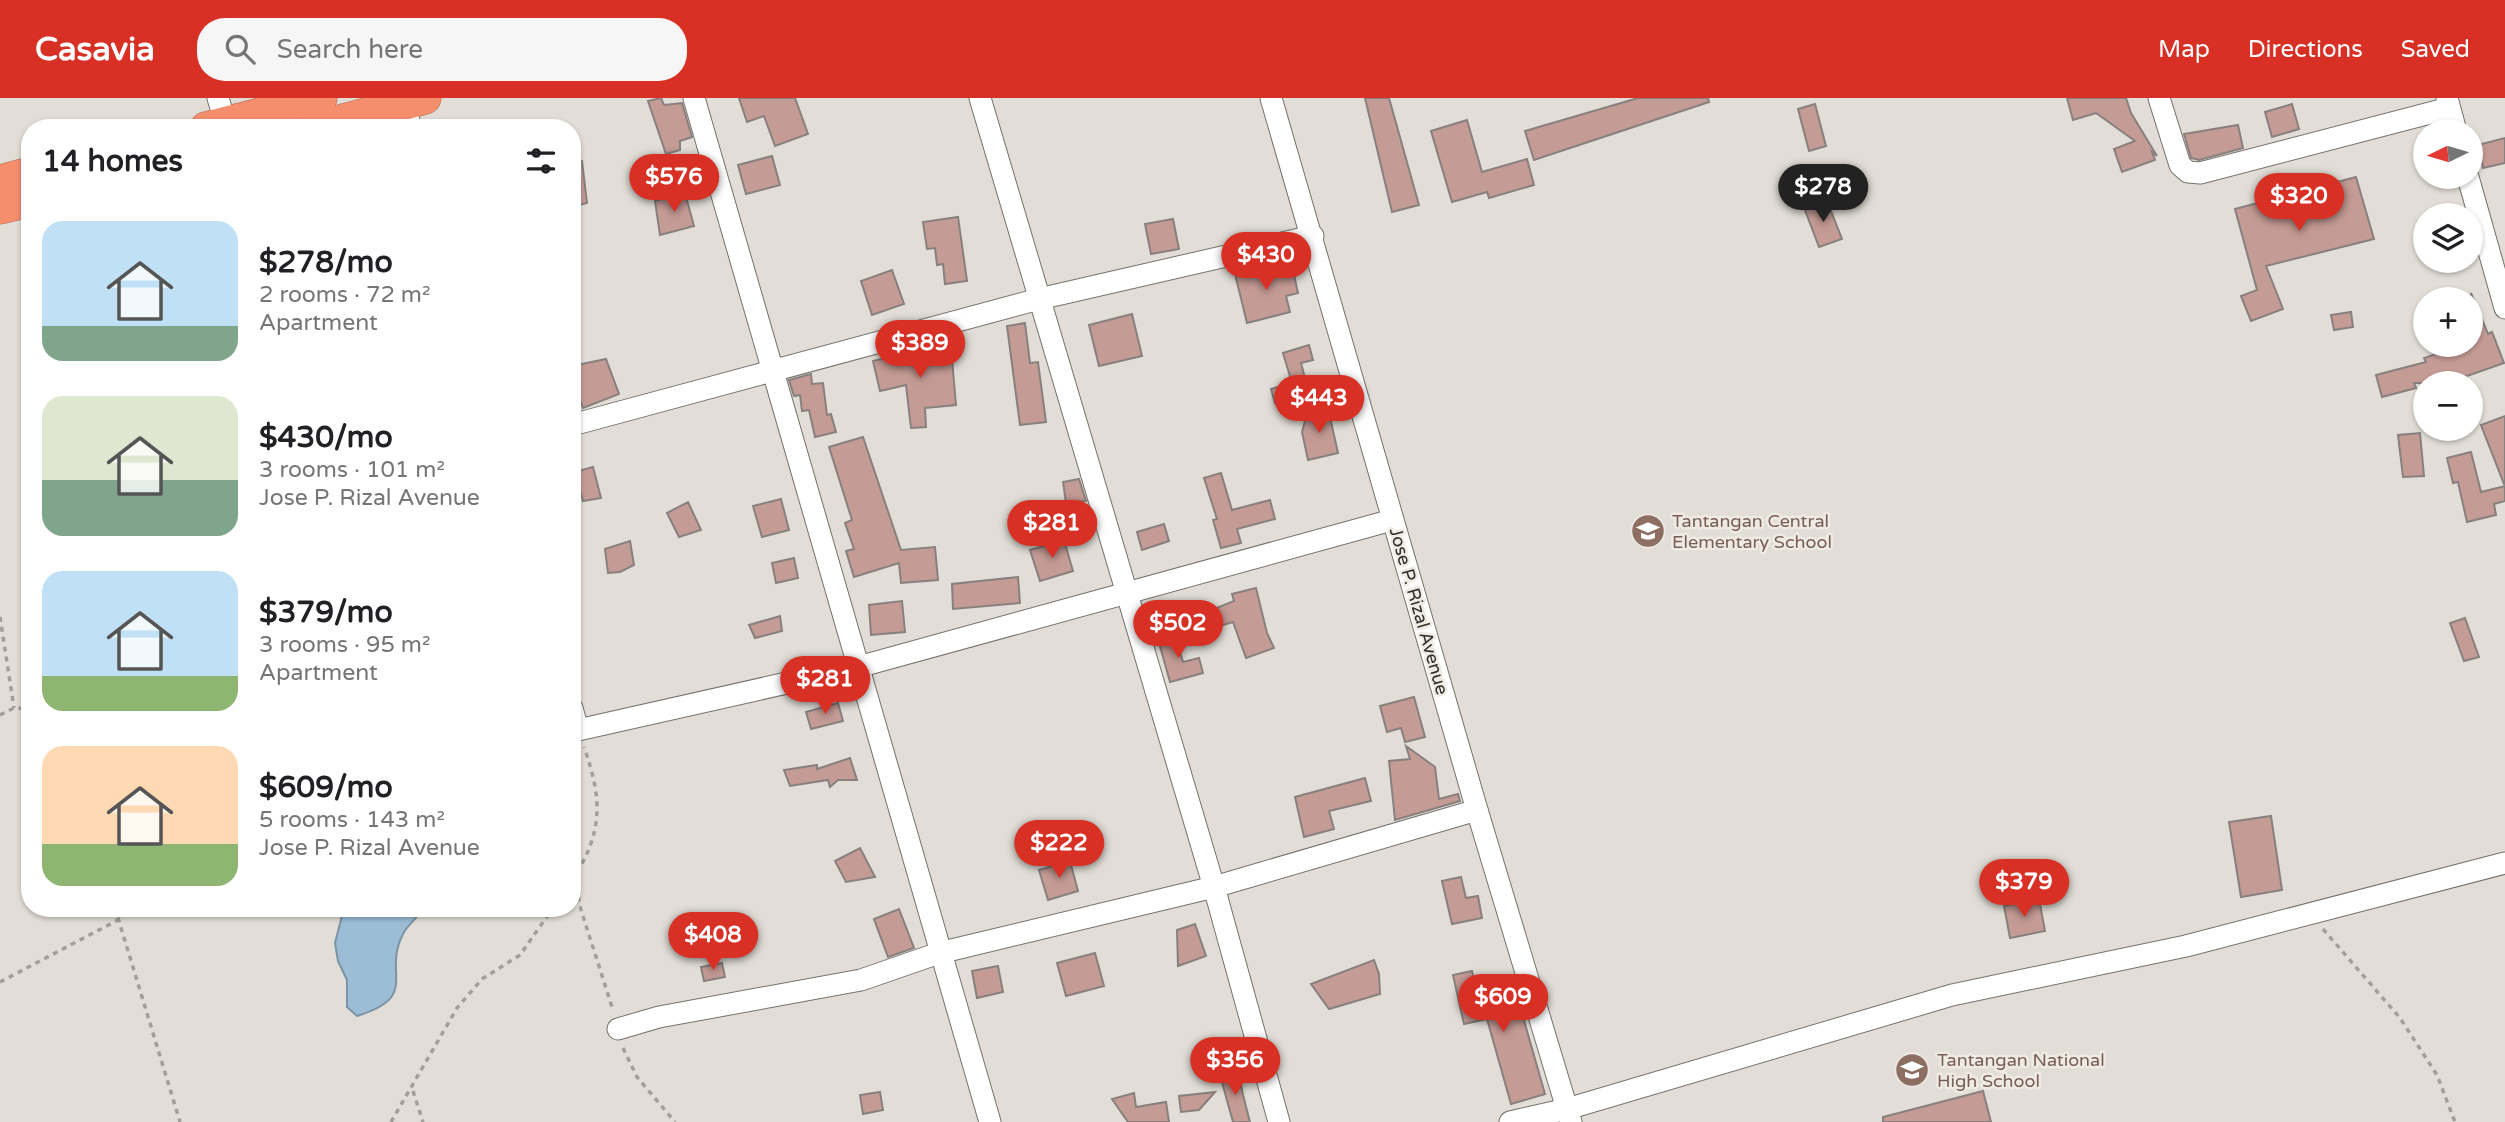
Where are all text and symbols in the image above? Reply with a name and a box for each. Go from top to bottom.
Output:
search box [197,18,687,81]
text: Casavia [35,30,155,69]
icon: search [221,30,259,68]
text: Search here [277,34,423,65]
text: Map [2158,35,2210,64]
text: Directions [2248,35,2363,64]
text: Saved [2401,35,2470,64]
north arrow [2413,119,2483,189]
map controls [2413,119,2483,441]
icon: filters [522,142,560,180]
text: 14 homes [42,143,183,180]
pin: $576 [633,155,715,214]
text: $576 [645,163,703,191]
pin: $278 [1782,164,1864,224]
text: $278 [1794,173,1852,201]
pin: $320 [2258,174,2340,233]
text: $320 [2270,182,2328,210]
button: layers [2413,203,2483,273]
pin: $430 [1225,232,1307,292]
text: $430 [1237,241,1295,269]
text: $278/mo [259,244,393,281]
icon: home [98,249,182,333]
text: 2 rooms · 72 m² [259,281,430,309]
button: + [2413,287,2483,357]
text: Apartment [259,309,378,337]
pin: $389 [879,320,961,380]
text: $389 [891,329,949,357]
button: − [2413,371,2483,441]
pin: $443 [1278,376,1360,435]
text: $443 [1290,384,1348,412]
text: $430/mo [259,419,393,456]
icon: home [98,424,182,508]
text: 3 rooms · 101 m² [259,456,445,484]
text: Jose P. Rizal Avenue [259,484,480,512]
pin: $281 [1011,500,1093,560]
text: $281 [1023,509,1081,537]
place label: Tantangan Central Elementary School [1672,510,1832,553]
school or university icon: Tantangan Central Elementary School [1629,512,1667,550]
street label: Jose P. Rizal Avenue [1385,525,1453,697]
text: $379/mo [259,594,393,631]
icon: home [98,599,182,683]
pin: $502 [1137,601,1219,660]
text: $502 [1149,609,1207,637]
text: 3 rooms · 95 m² [259,631,430,659]
pin: $281 [784,656,866,716]
text: Apartment [259,659,378,687]
text: $281 [796,665,854,693]
text: $609/mo [259,769,393,806]
icon: home [98,774,182,858]
text: 5 rooms · 143 m² [259,806,445,834]
pin: $222 [1018,820,1100,880]
text: $222 [1030,829,1088,857]
text: Jose P. Rizal Avenue [259,834,480,862]
pin: $379 [1983,860,2065,919]
text: $379 [1995,868,2053,896]
pin: $408 [672,912,754,972]
text: $408 [684,921,742,949]
pin: $609 [1462,974,1544,1034]
text: $609 [1474,983,1532,1011]
pin: $356 [1194,1038,1276,1097]
text: $356 [1206,1046,1264,1074]
place label: Tantangan National High School [1937,1049,2105,1092]
school or university icon: Tantangan National High School [1893,1051,1931,1089]

